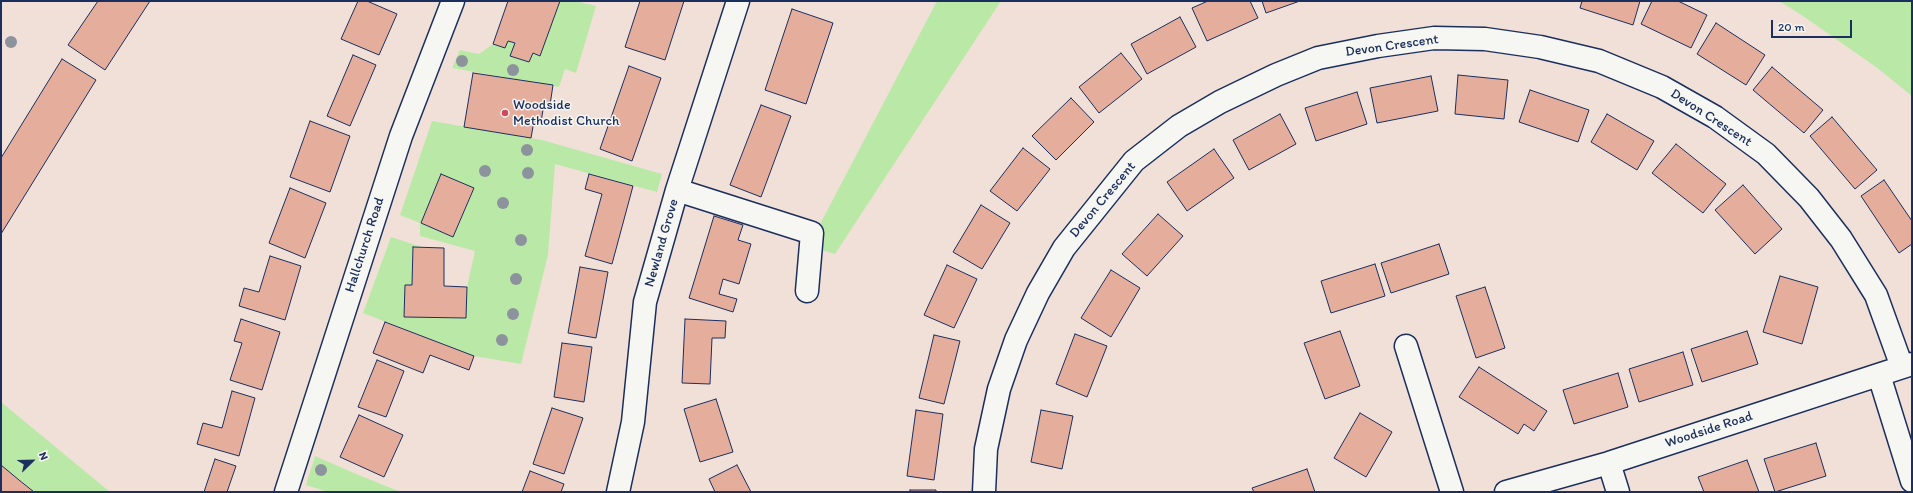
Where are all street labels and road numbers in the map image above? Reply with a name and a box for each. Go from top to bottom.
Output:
street label: Devon Crescent [1344,31,1440,61]
street label: Devon Crescent [1667,85,1755,151]
street label: Devon Crescent [1066,159,1140,241]
street label: Hallchurch Road [342,195,388,295]
street label: Newland Grove [641,197,683,289]
street label: Woodside Road [1663,408,1755,452]

